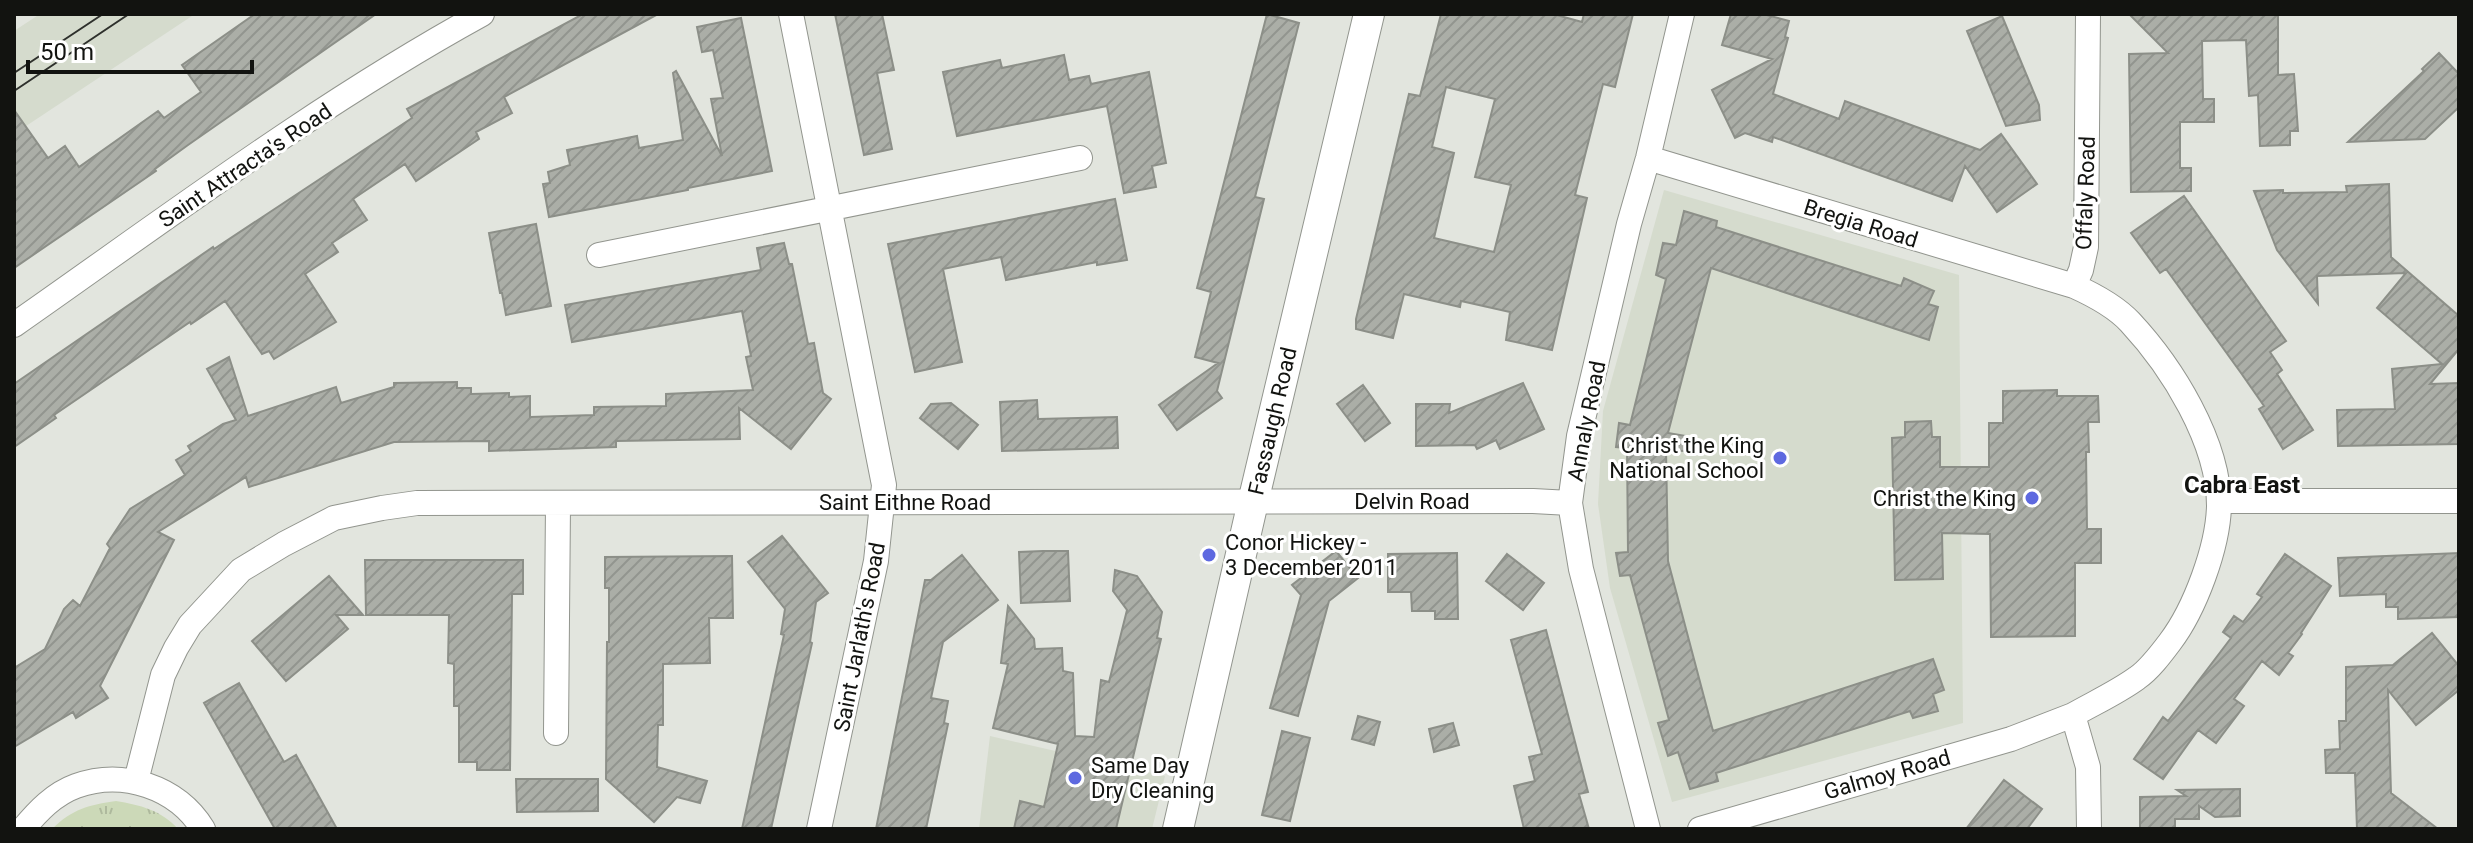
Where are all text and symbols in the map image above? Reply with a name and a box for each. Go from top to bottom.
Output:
scale bar [28,24,252,74]
text: 50 m [40,38,94,66]
street label: Saint Attracta's Road [154,98,336,233]
street label: Offaly Road [2071,136,2100,250]
street label: Bregia Road [1801,194,1921,253]
street label: Fassaugh Road [1243,345,1302,497]
street label: Annaly Road [1563,359,1610,484]
place label: Christ the King National School [1609,433,1764,483]
marker: Christ the King National School [1771,449,1789,467]
district label: Cabra East [2184,471,2300,499]
place label: Christ the King [1873,486,2016,511]
street label: Delvin Road [1354,489,1470,514]
marker: Christ the King [2023,489,2041,507]
street label: Saint Eithne Road [819,490,991,515]
place label: Conor Hickey - 3 December 2011 [1225,530,1398,580]
street label: Saint Jarlath's Road [829,540,890,734]
marker: Conor Hickey - 3 December 2011 [1200,546,1218,564]
street label: Galmoy Road [1821,745,1953,804]
place label: Same Day Dry Cleaning [1091,753,1214,803]
marker: Same Day Dry Cleaning [1066,769,1084,787]

